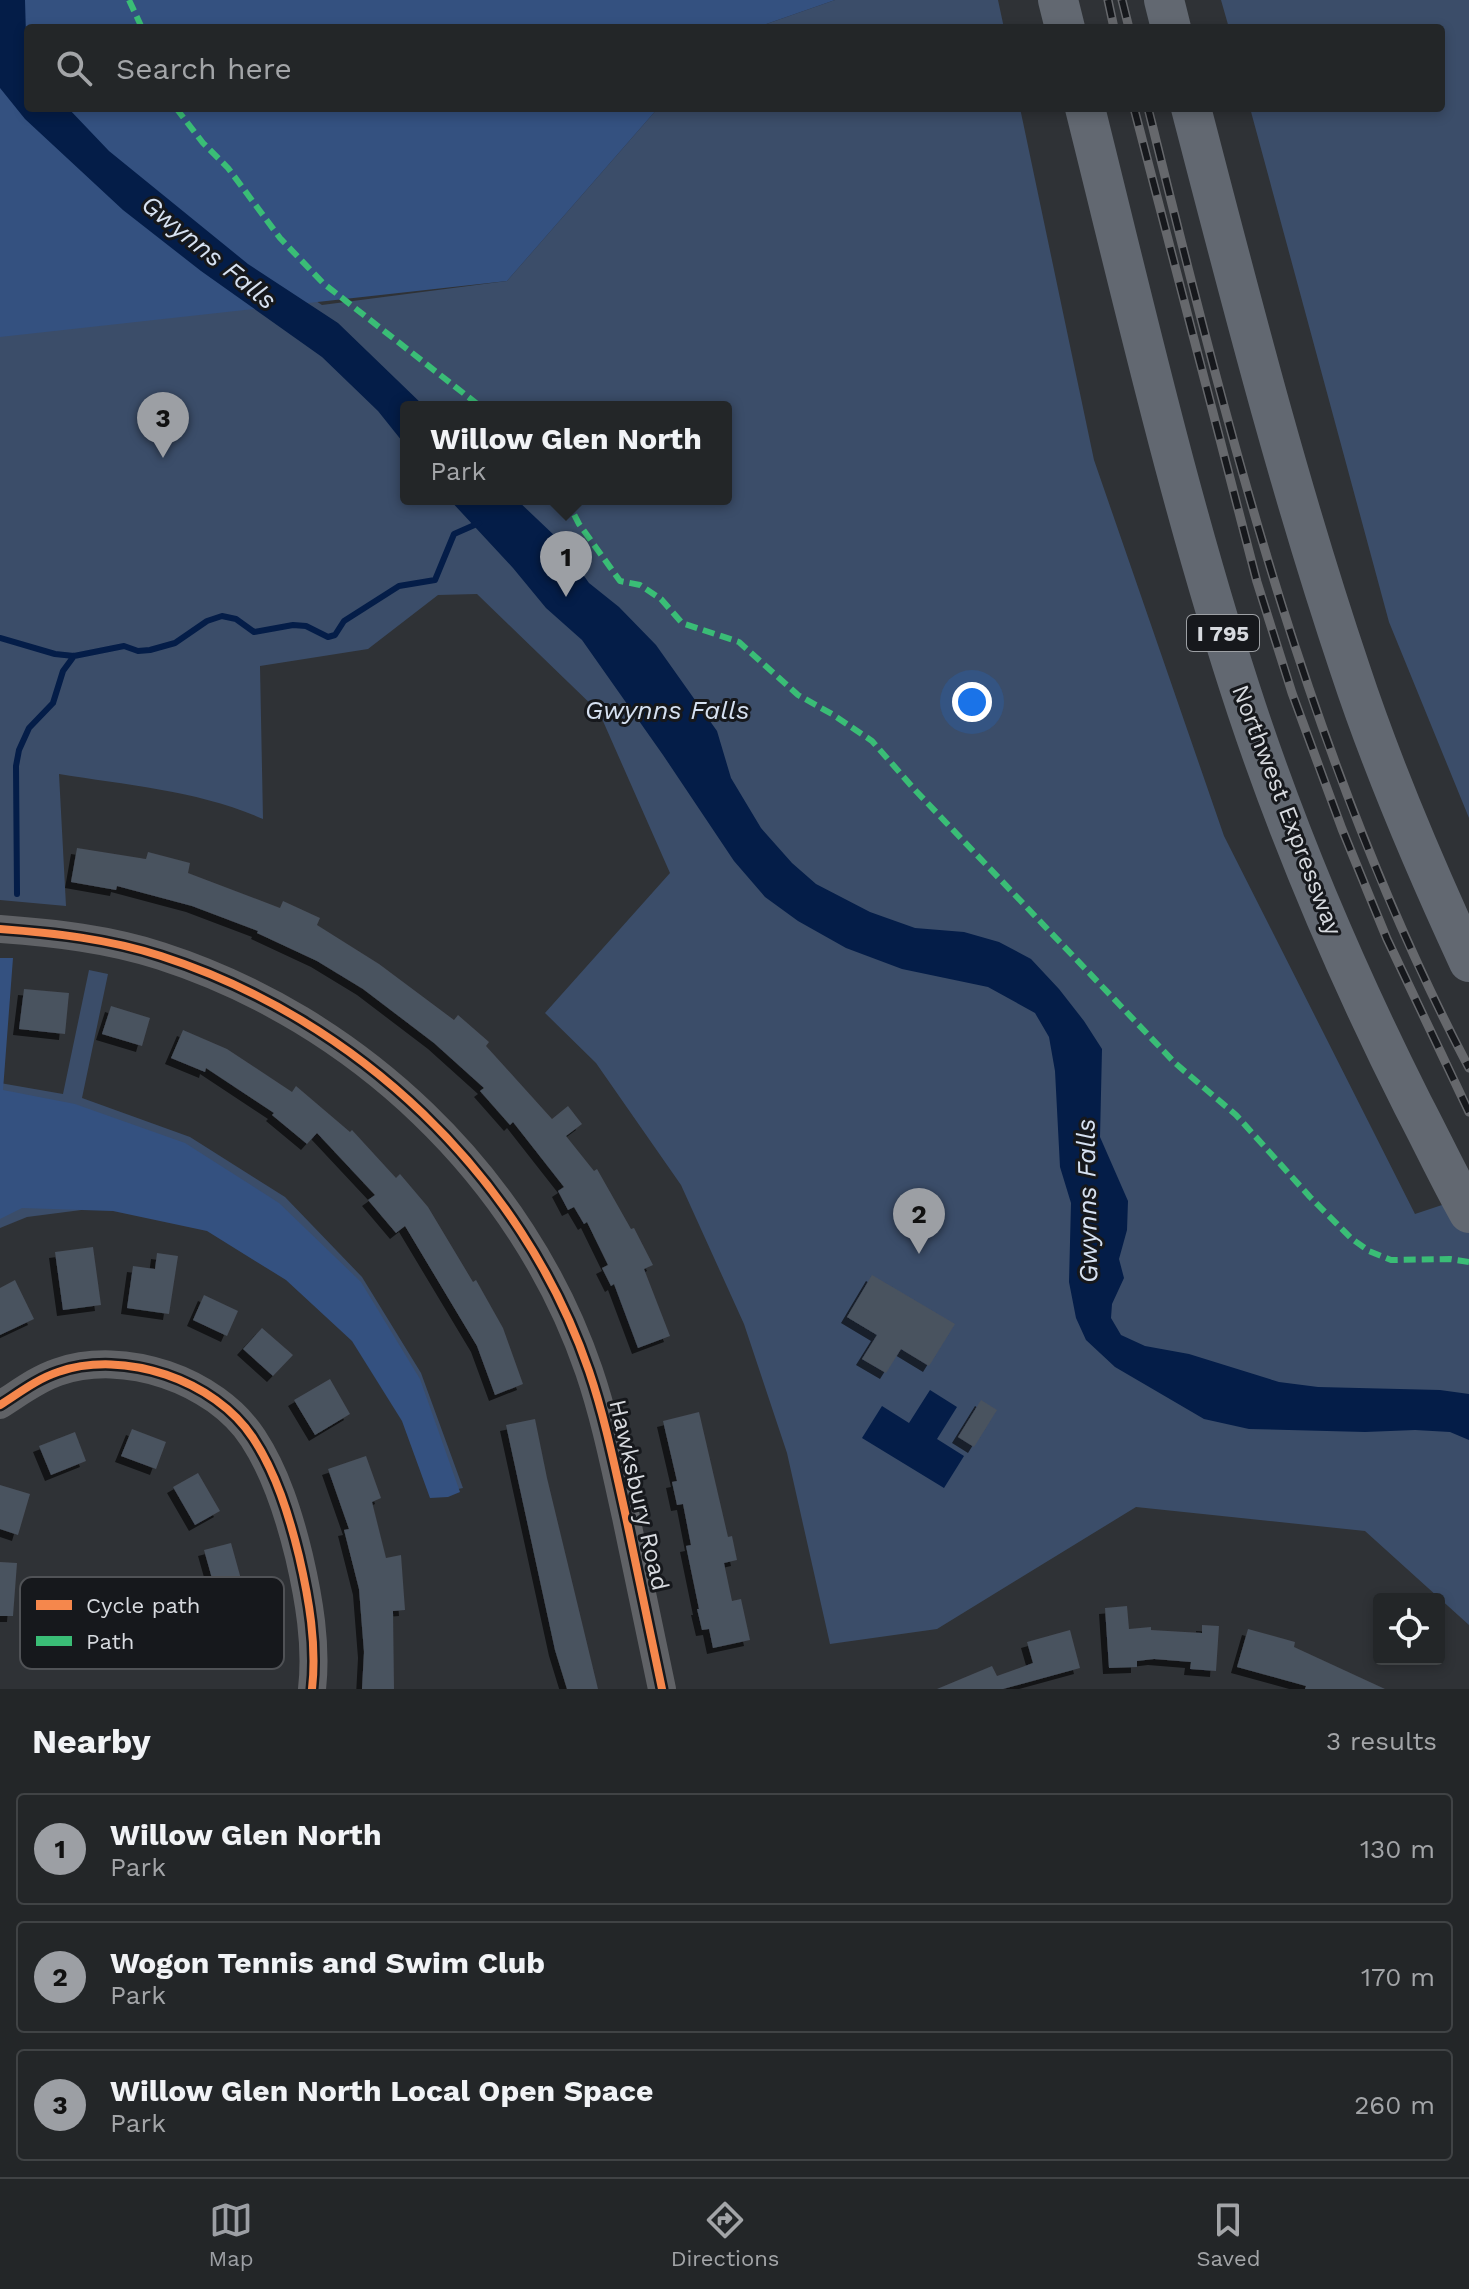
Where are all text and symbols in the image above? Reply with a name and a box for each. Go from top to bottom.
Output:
search box [24,24,1445,112]
icon: search [52,46,96,90]
text: Search here [116,51,292,86]
water label: Gwynns Falls [136,189,282,315]
pin: 3 [137,392,189,458]
popup [400,401,732,505]
text: Willow Glen North [430,421,702,456]
text: Park [430,456,486,486]
pin: 1 [540,531,592,597]
road number: I 795 [1187,615,1259,651]
street label: Northwest Expressway [1226,681,1348,940]
your location [952,682,992,722]
water label: Gwynns Falls [585,695,749,725]
water label: Gwynns Falls [1071,1119,1103,1283]
pin: 2 [893,1188,945,1254]
street label: Hawksbury Road [603,1397,675,1593]
legend [20,1577,284,1669]
text: Cycle path [86,1593,200,1618]
map controls [1373,1593,1445,1665]
button: locate [1373,1593,1445,1665]
text: Path [86,1629,134,1654]
text: Nearby [32,1721,151,1761]
text: 3 results [1326,1726,1437,1756]
text: Willow Glen North [110,1817,382,1852]
text: 1 [54,1834,66,1864]
text: 130 m [1360,1834,1435,1864]
text: Park [110,1852,166,1882]
text: Wogon Tennis and Swim Club [110,1945,545,1980]
text: 2 [52,1962,68,1992]
text: 170 m [1361,1962,1435,1992]
text: Park [110,1980,166,2010]
text: Willow Glen North Local Open Space [110,2073,653,2108]
text: 3 [52,2090,68,2120]
text: 260 m [1354,2090,1435,2120]
text: Park [110,2108,166,2138]
tab: Map [209,2198,253,2271]
tab: Directions [671,2198,779,2271]
tab: Saved [1197,2198,1260,2271]

